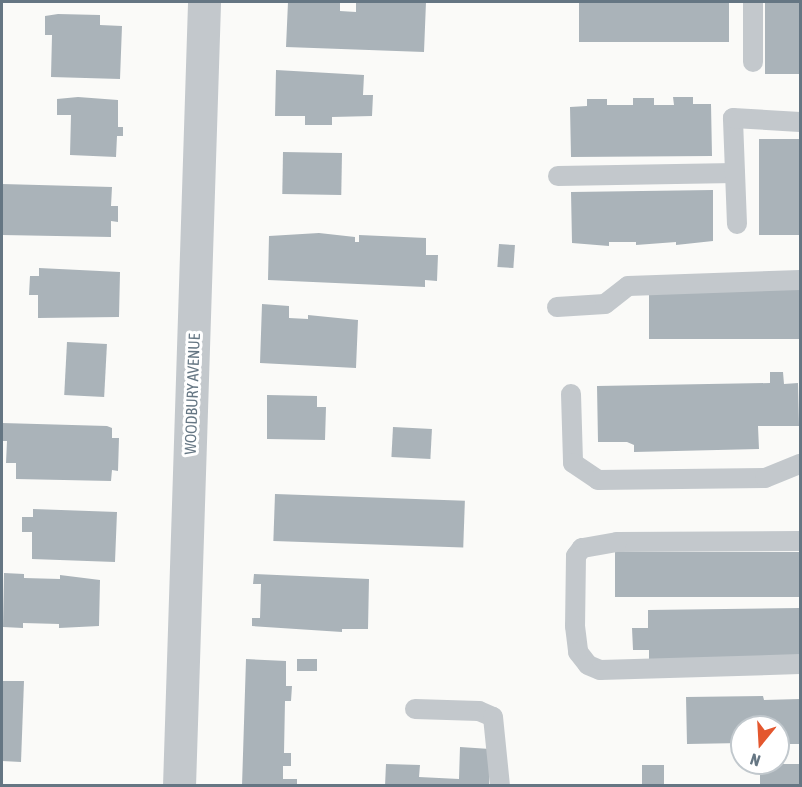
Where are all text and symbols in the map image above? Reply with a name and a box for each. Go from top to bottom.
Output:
street label: WOODBURY AVENUE [180,333,204,455]
north arrow [730,715,790,775]
text: N [748,750,762,770]

